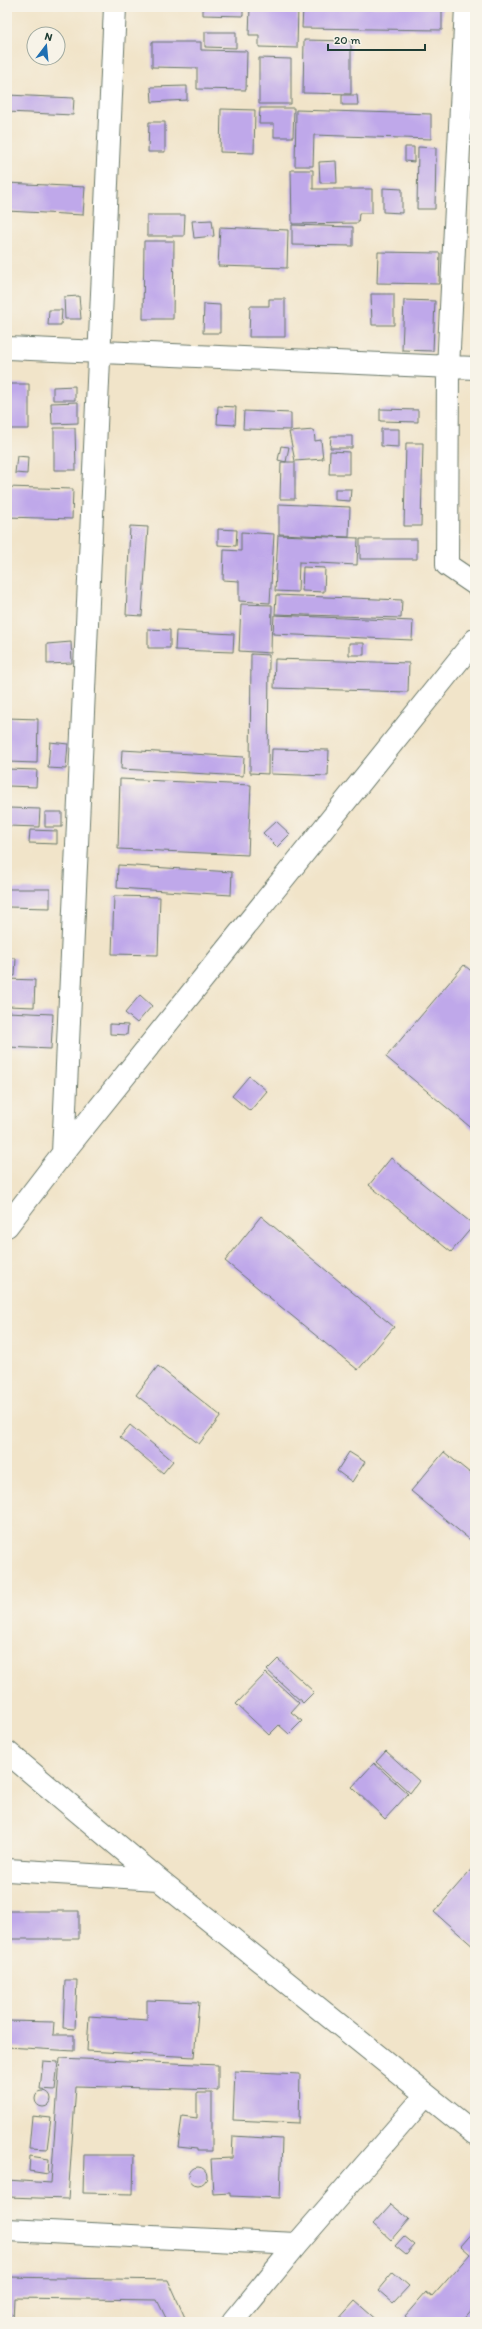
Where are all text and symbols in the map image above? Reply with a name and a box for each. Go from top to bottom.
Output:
north arrow [26,26,66,66]
scale bar [328,26,425,52]
text: N [43,30,54,44]
text: 20 m [334,33,361,47]

